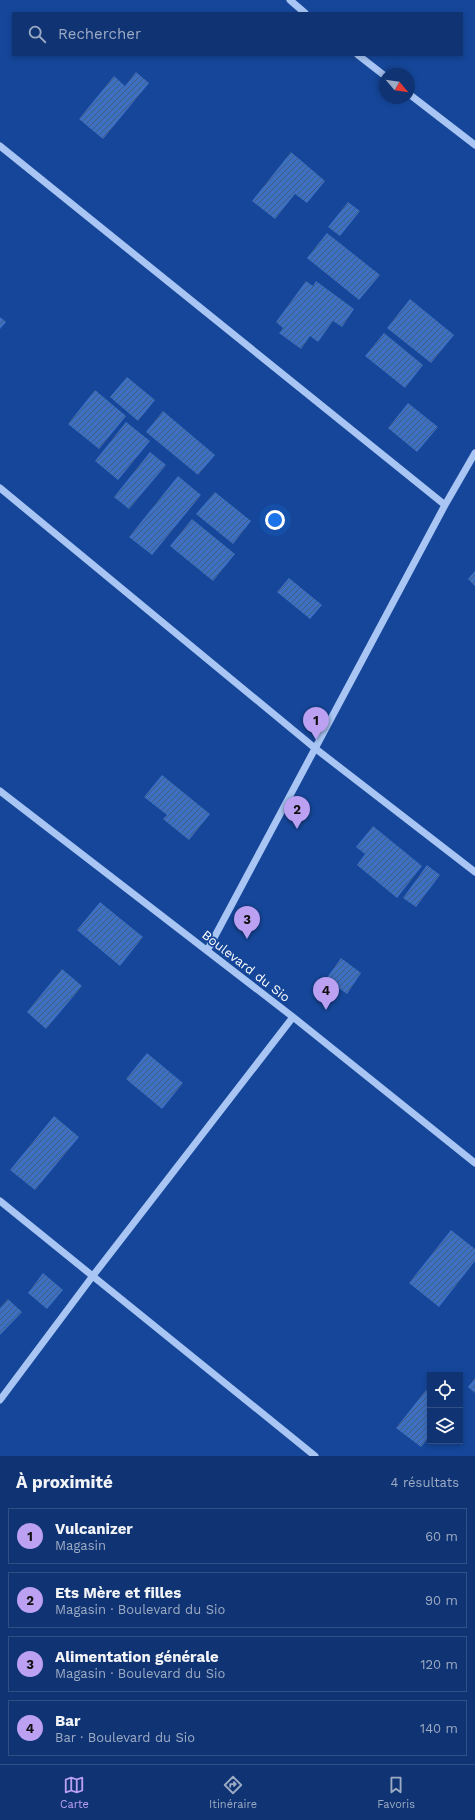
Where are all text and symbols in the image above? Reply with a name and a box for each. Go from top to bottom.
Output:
search box [12,12,463,56]
icon: search [26,23,48,45]
text: Rechercher [58,25,141,43]
north arrow [379,68,415,104]
your location [265,510,285,530]
pin: 1 [303,707,329,740]
pin: 2 [284,796,310,829]
pin: 3 [234,906,260,939]
street label: Boulevard du Sio [199,927,293,1005]
pin: 4 [313,977,339,1010]
map controls [427,1372,463,1444]
button: locate [427,1372,463,1408]
button: layers [427,1408,463,1444]
text: À proximité [16,1472,113,1492]
text: 4 résultats [391,1475,459,1490]
text: Vulcanizer [55,1520,133,1538]
text: 1 [27,1529,33,1544]
text: 60 m [425,1529,458,1544]
text: Magasin [55,1538,106,1553]
text: Ets Mère et filles [55,1584,181,1602]
text: 2 [26,1593,34,1608]
text: 90 m [425,1593,458,1608]
text: Magasin · Boulevard du Sio [55,1602,225,1617]
text: Alimentation générale [55,1648,219,1666]
text: 3 [26,1657,34,1672]
text: 120 m [420,1657,458,1672]
text: Magasin · Boulevard du Sio [55,1666,225,1681]
text: Bar [55,1712,80,1730]
text: 4 [26,1721,34,1736]
text: 140 m [420,1721,458,1736]
text: Bar · Boulevard du Sio [55,1730,195,1745]
tab: Carte [60,1774,89,1811]
tab: Itinéraire [209,1774,257,1811]
tab: Favoris [377,1774,415,1811]

